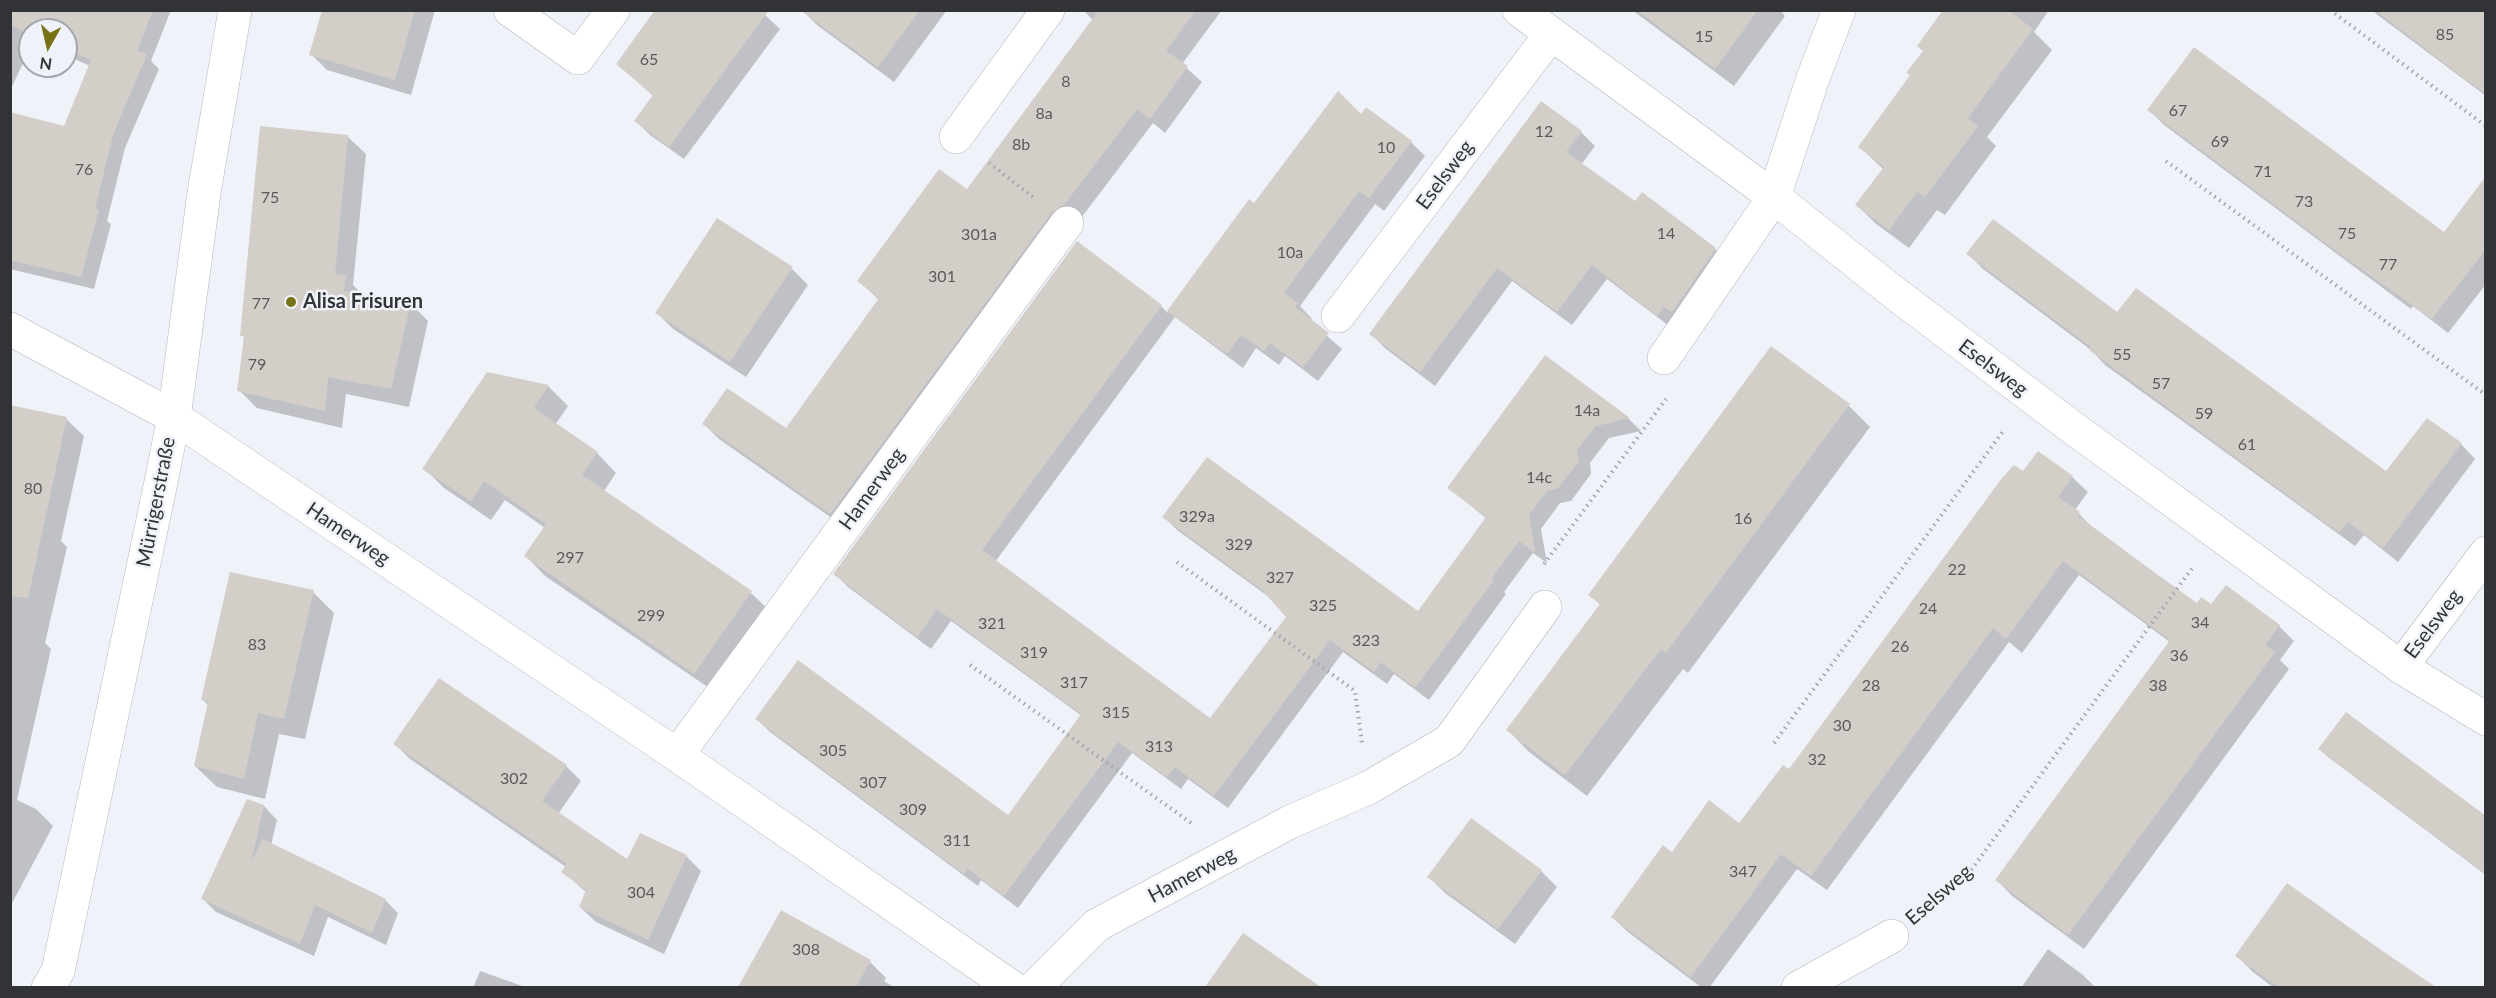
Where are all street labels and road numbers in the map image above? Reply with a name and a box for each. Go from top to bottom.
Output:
street label: Eselsweg [1411,136,1479,214]
street label: Eselsweg [1954,334,2032,402]
street label: Mürrigerstraße [132,435,180,569]
street label: Hamerweg [834,443,910,535]
street label: Hamerweg [302,497,394,571]
street label: Eselsweg [2399,585,2467,663]
street label: Hamerweg [1144,842,1240,908]
street label: Eselsweg [1901,860,1977,930]

